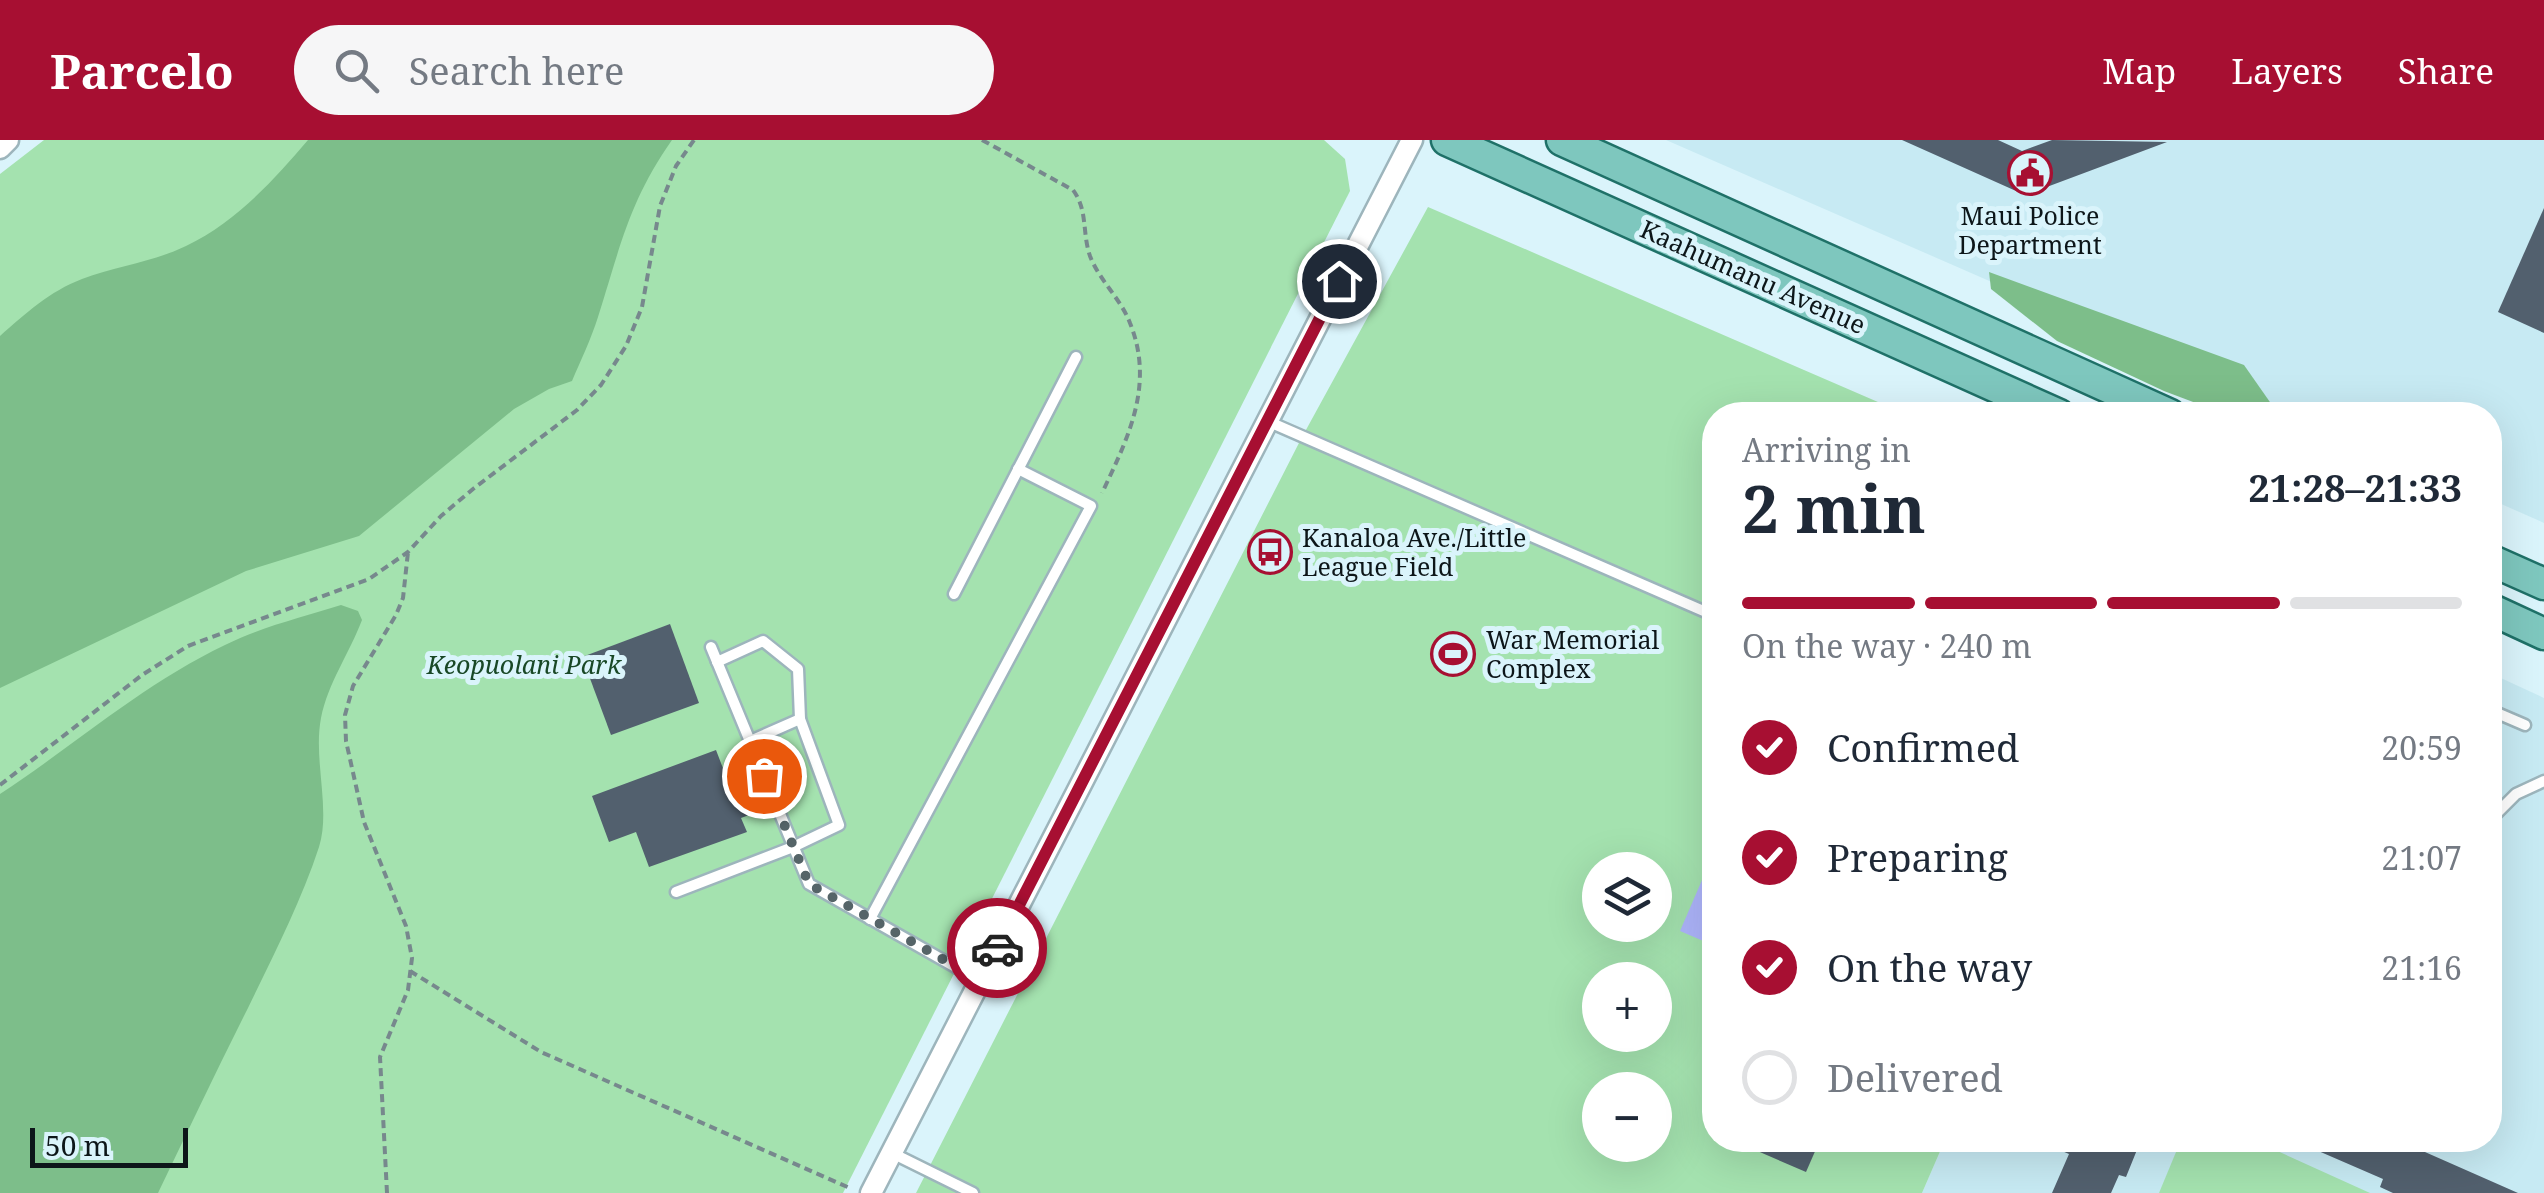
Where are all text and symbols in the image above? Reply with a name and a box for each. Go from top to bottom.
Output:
search box [294,25,994,115]
text: Parcelo [50,38,234,103]
icon: search [329,43,384,98]
text: Search here [409,44,624,96]
text: Map [2102,47,2176,94]
text: Layers [2231,47,2343,94]
text: Share [2398,47,2494,94]
public building icon: Maui Police Department [2007,150,2053,196]
place label: Maui Police Department [1958,198,2102,261]
street label: Kaahumanu Avenue [1636,211,1871,341]
pin [1297,239,1382,324]
icon: home [1312,254,1367,309]
text: Arriving in [1742,428,1911,471]
text: 21:28–21:33 [2248,461,2462,513]
text: 2 min [1742,464,1926,552]
place label: Kanaloa Ave./Little League Field [1302,520,1526,583]
bus stop icon: Kanaloa Ave./Little League Field [1247,529,1293,575]
place label: War Memorial Complex [1486,622,1660,685]
text: On the way · 240 m [1742,624,2032,667]
sports icon: War Memorial Complex [1430,631,1476,677]
park label: Keopuolani Park [426,647,622,681]
icon: check [1742,720,1797,775]
text: Confirmed [1827,721,2019,773]
text: 20:59 [2381,726,2462,769]
pin [722,734,807,819]
icon: bag [737,749,792,804]
icon: check [1742,830,1797,885]
text: Preparing [1827,831,2008,883]
text: 21:07 [2381,836,2462,879]
map controls [1582,852,1672,1162]
button: layers [1582,852,1672,942]
courier [947,898,1047,998]
icon: car [970,921,1025,976]
icon: check [1742,940,1797,995]
text: On the way [1827,941,2032,993]
text: 21:16 [2381,946,2462,989]
button: + [1582,962,1672,1052]
text: Delivered [1827,1051,2003,1103]
button: − [1582,1072,1672,1162]
scale bar [30,1123,188,1168]
text: 50 m [45,1126,110,1164]

